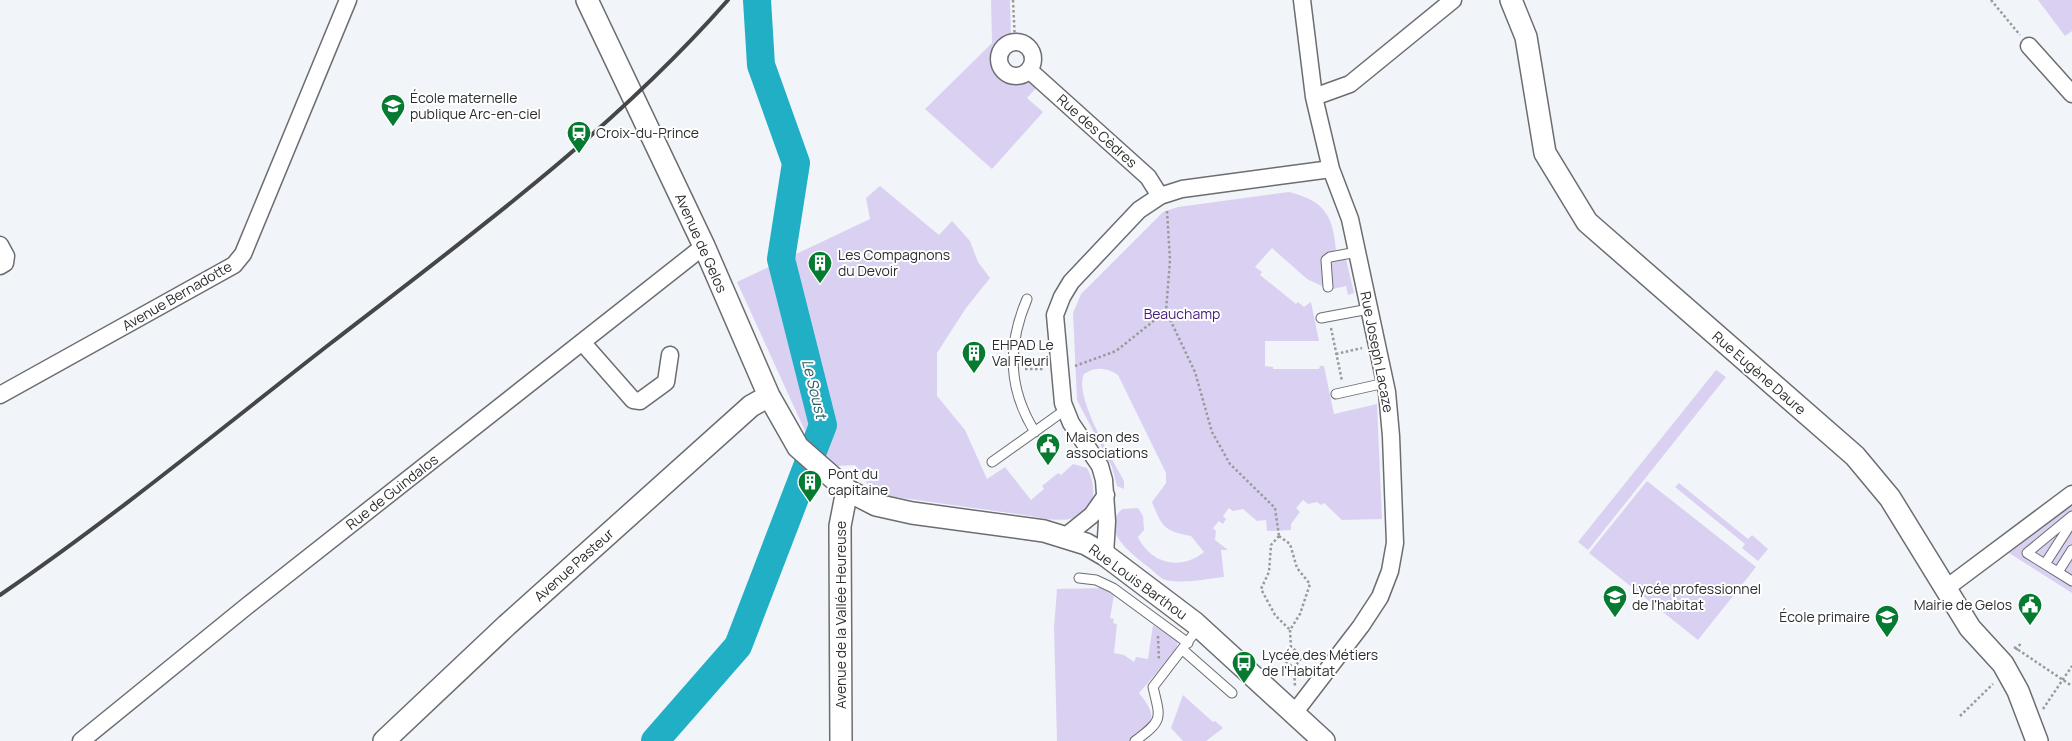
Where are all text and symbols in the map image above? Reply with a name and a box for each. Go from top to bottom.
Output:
place label: École maternelle publique Arc-en-ciel [410,88,541,123]
street label: Rue des Cèdres [1053,90,1141,172]
school or university icon: École maternelle publique Arc-en-ciel [380,93,406,127]
station icon: Croix-du-Prince [566,120,592,154]
place label: Croix-du-Prince [596,123,699,142]
street label: Avenue de Gelos [671,190,732,295]
place label: Les Compagnons du Devoir [838,245,950,280]
building icon: Les Compagnons du Devoir [807,250,833,284]
street label: Avenue Bernadotte [118,256,235,335]
street label: Rue Joseph Lacaze [1356,290,1399,414]
park label: Beauchamp [1144,304,1220,323]
street label: Rue Eugène Daure [1708,327,1810,419]
place label: EHPAD Le Val Fleuri [992,335,1054,370]
building icon: EHPAD Le Val Fleuri [961,340,987,374]
water label: Le Soust [797,357,832,423]
place label: Maison des associations [1066,427,1148,462]
public building icon: Maison des associations [1035,432,1061,466]
street label: Rue de Guindalos [342,450,442,534]
place label: Pont du capitaine [828,464,888,499]
building icon: Pont du capitaine [797,469,823,503]
street label: Avenue de la Vallée Heureuse [831,521,850,709]
street label: Avenue Pasteur [530,524,617,605]
street label: Rue Louis Barthou [1085,539,1191,624]
place label: Lycée professionnel de l'habitat [1632,579,1761,614]
school or university icon: Lycée professionnel de l'habitat [1602,584,1628,618]
public building icon: Mairie de Gelos [2017,592,2043,626]
place label: Mairie de Gelos [1914,595,2012,614]
school or university icon: École primaire [1874,604,1900,638]
place label: École primaire [1779,607,1870,626]
place label: Lycée des Métiers de l'Habitat [1262,645,1378,680]
bus stop icon: Lycée des Métiers de l'Habitat [1231,650,1257,684]

